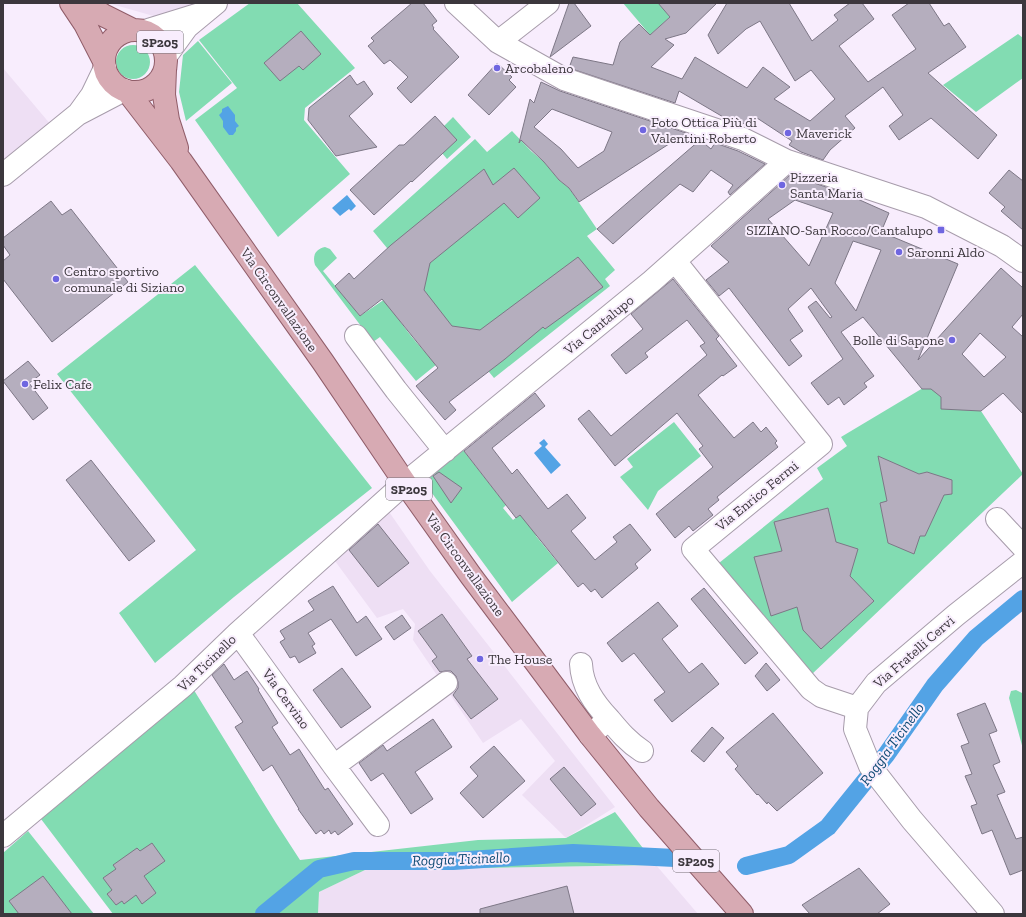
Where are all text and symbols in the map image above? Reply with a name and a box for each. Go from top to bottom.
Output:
road number: SP205 [137,31,183,53]
place label: Arcobaleno [505,60,573,77]
marker: Arcobaleno [492,63,502,73]
place label: Foto Ottica Più di Valentini Roberto [650,114,757,147]
marker: Foto Ottica Più di Valentini Roberto [638,125,648,135]
place label: Maverick [796,125,852,142]
marker: Maverick [783,128,793,138]
place label: Pizzeria Santa Maria [790,169,863,202]
marker: Pizzeria Santa Maria [777,180,787,190]
place label: SIZIANO-San Rocco/Cantalupo [746,222,933,239]
marker: SIZIANO-San Rocco/Cantalupo [936,225,946,235]
street label: Via Circonvallazione [236,244,322,356]
place label: Saronni Aldo [907,244,985,261]
marker: Saronni Aldo [894,247,904,257]
place label: Centro sportivo comunale di Siziano [64,263,184,296]
marker: Centro sportivo comunale di Siziano [51,274,61,284]
street label: Via Cantalupo [560,292,637,359]
place label: Bolle di Sapone [853,332,944,349]
marker: Bolle di Sapone [947,335,957,345]
place label: Felix Cafe [33,376,92,393]
marker: Felix Cafe [20,379,30,389]
street label: Via Enrico Fermi [711,457,802,535]
road number: SP205 [386,478,432,500]
street label: Via Circonvallazione [421,509,508,620]
street label: Via Fratelli Cervi [869,612,958,693]
street label: Via Ticinello [174,631,240,696]
place label: The House [488,651,553,668]
marker: The House [475,654,485,664]
street label: Via Cervino [258,665,314,732]
water label: Roggia Ticinello [856,699,928,789]
water label: Roggia Ticinello [412,848,510,870]
road number: SP205 [673,850,719,872]

